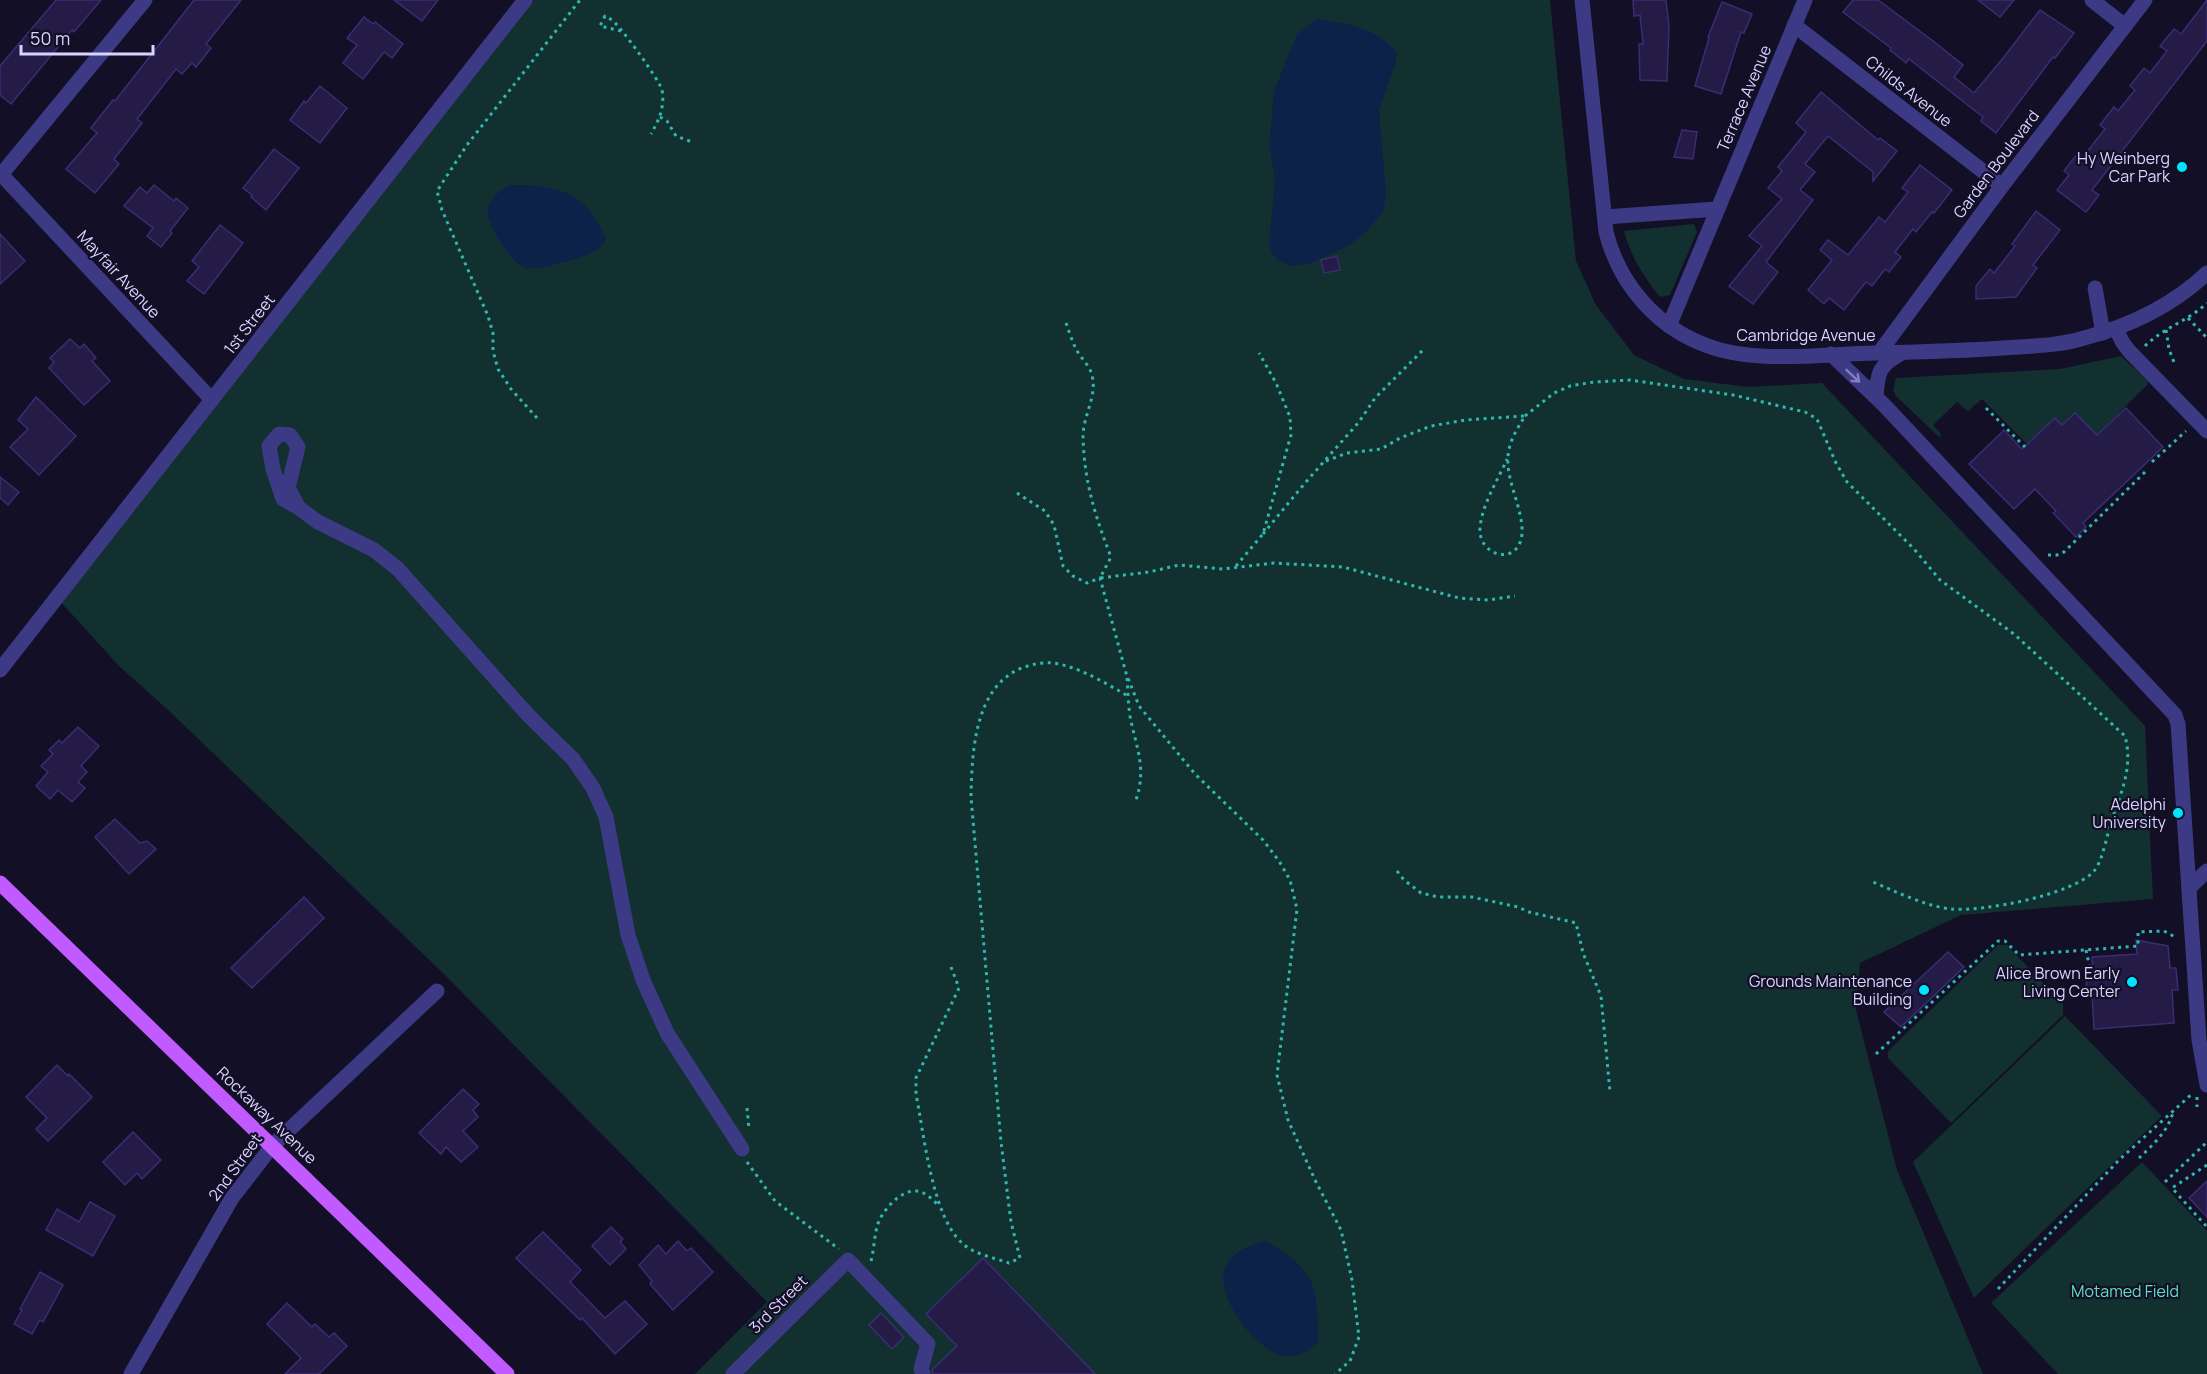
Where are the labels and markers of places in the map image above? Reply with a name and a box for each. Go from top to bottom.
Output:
place label: Hy Weinberg Car Park [2077,147,2171,187]
marker: Hy Weinberg Car Park [2175,160,2189,174]
place label: Adelphi University [2092,793,2167,833]
marker: Adelphi University [2171,806,2185,820]
place label: Alice Brown Early Living Center [1996,962,2121,1002]
place label: Grounds Maintenance Building [1749,970,1912,1010]
marker: Alice Brown Early Living Center [2125,975,2139,989]
marker: Grounds Maintenance Building [1917,983,1931,997]

